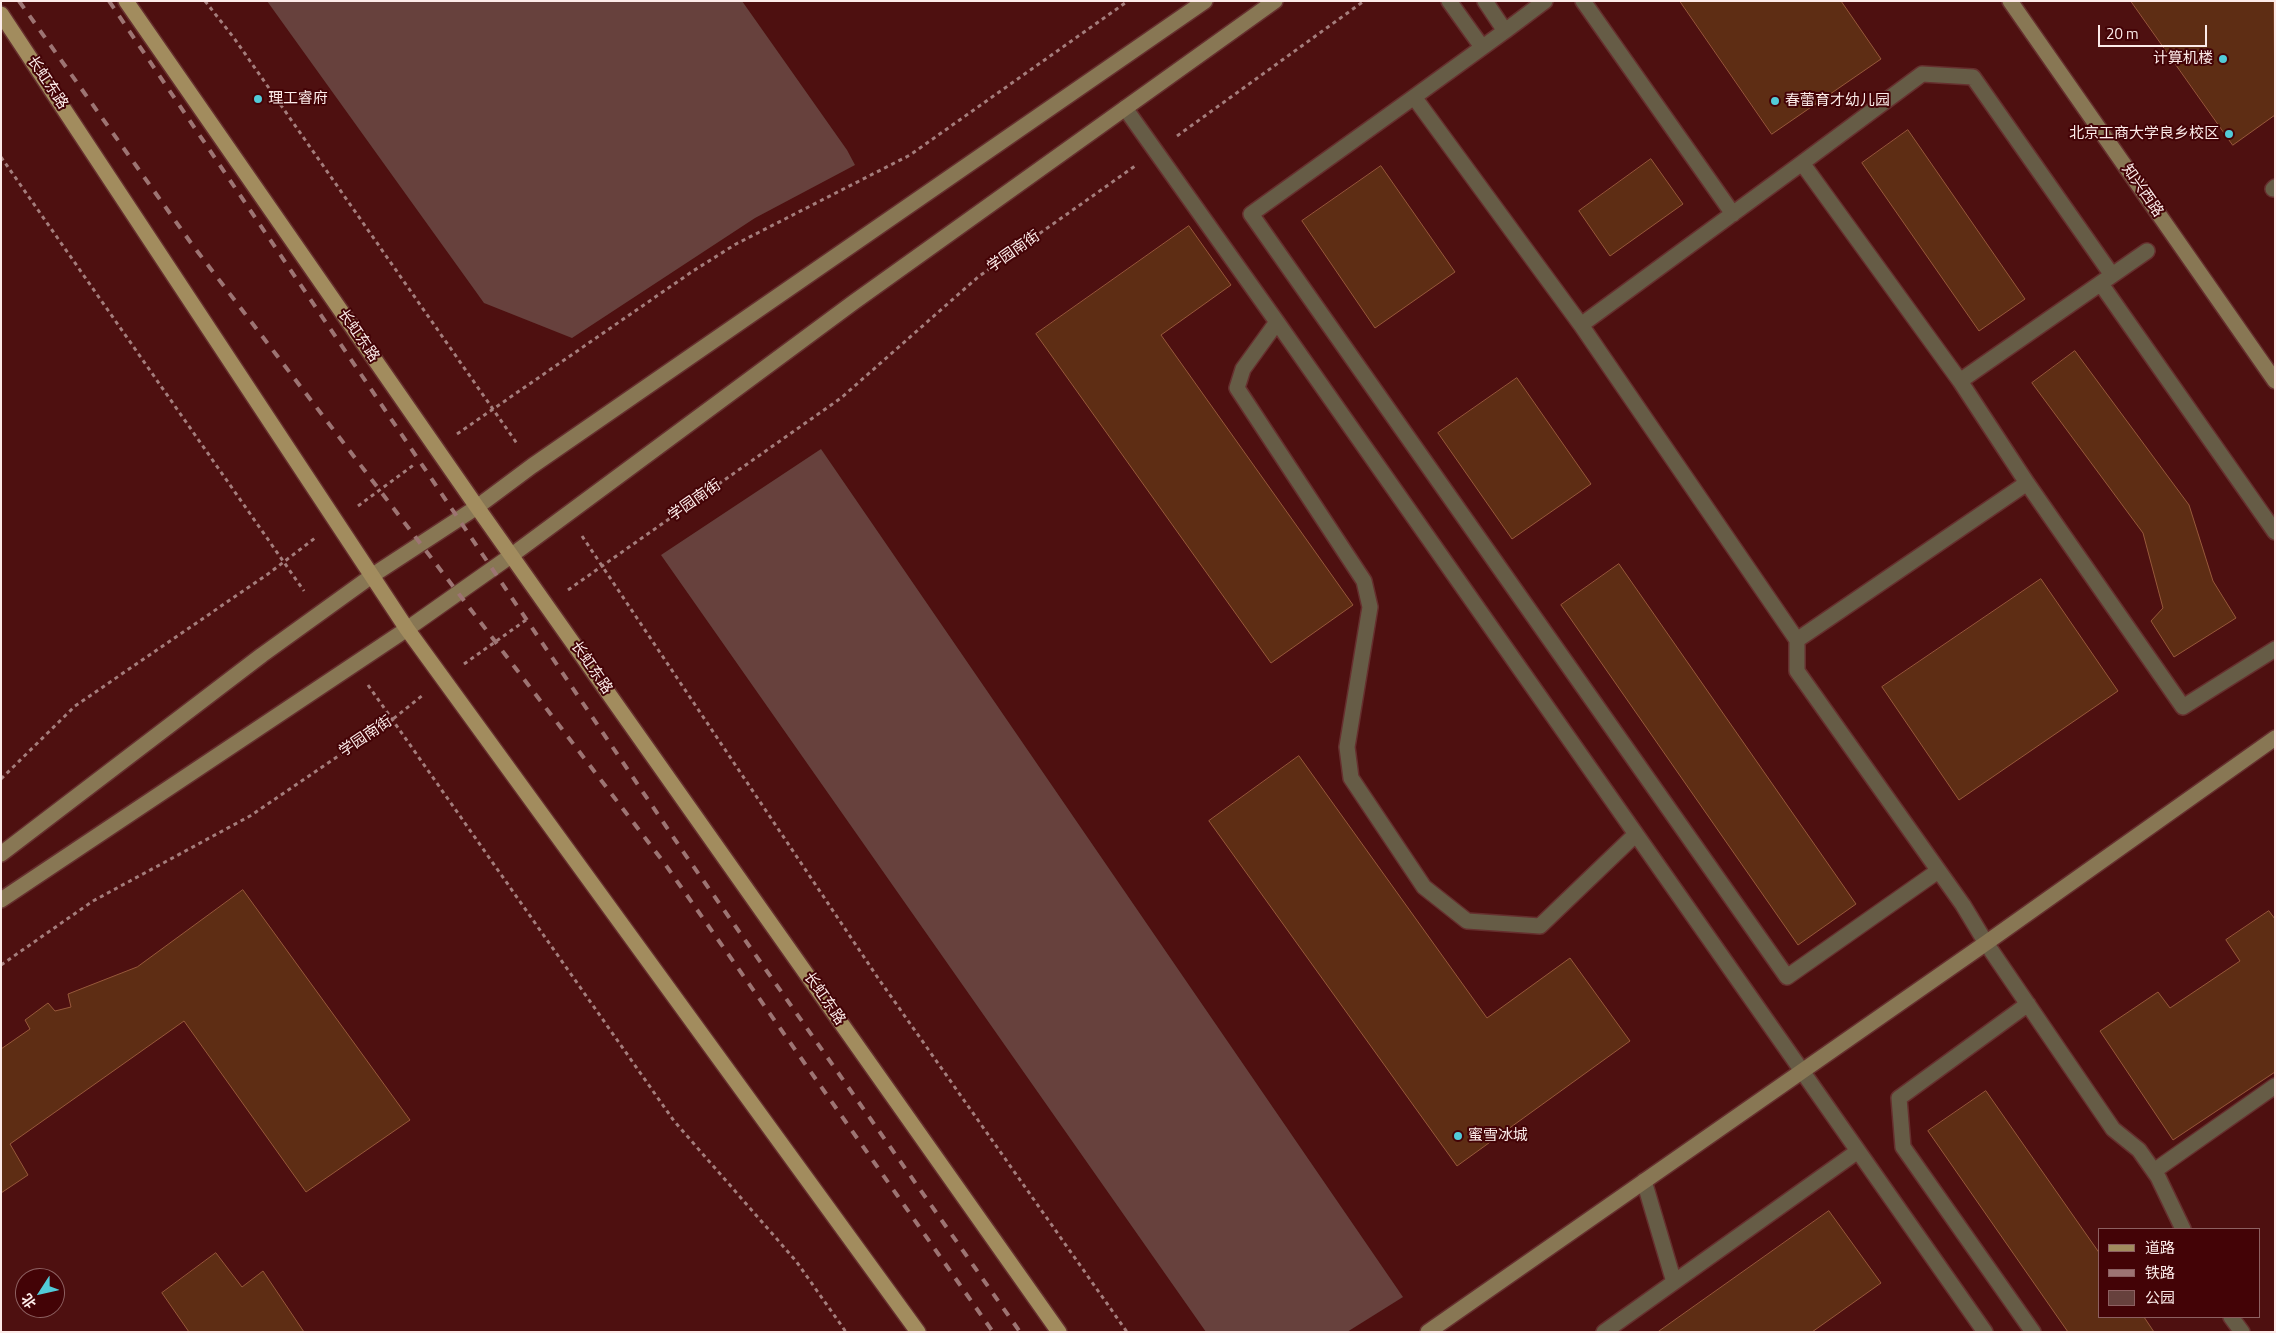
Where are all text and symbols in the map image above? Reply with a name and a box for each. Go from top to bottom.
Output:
scale bar [2101,15,2210,47]
text: 20 m [2106,22,2139,45]
place label: 计算机楼 [2153,50,2213,68]
street label: 长虹东路 [23,53,71,113]
marker: 计算机楼 [2217,53,2229,65]
place label: 理工睿府 [268,90,328,108]
place label: 春蕾育才幼儿园 [1785,92,1890,110]
marker: 理工睿府 [252,93,264,105]
marker: 春蕾育才幼儿园 [1769,95,1781,107]
place label: 北京工商大学良乡校区 [2069,125,2219,143]
marker: 北京工商大学良乡校区 [2223,128,2235,140]
street label: 知兴西路 [2117,161,2167,221]
street label: 学园南街 [984,227,1044,277]
street label: 长虹东路 [333,306,383,366]
street label: 学园南街 [665,476,725,526]
street label: 长虹东路 [566,638,616,698]
street label: 学园南街 [336,713,396,761]
street label: 长虹东路 [799,969,849,1029]
place label: 蜜雪冰城 [1468,1127,1528,1145]
marker: 蜜雪冰城 [1452,1130,1464,1142]
legend [2098,1228,2261,1318]
text: 道路 [2145,1236,2175,1259]
text: 铁路 [2145,1261,2175,1284]
north arrow [15,1268,65,1318]
text: 公园 [2145,1286,2175,1309]
text: 北 [16,1290,41,1313]

